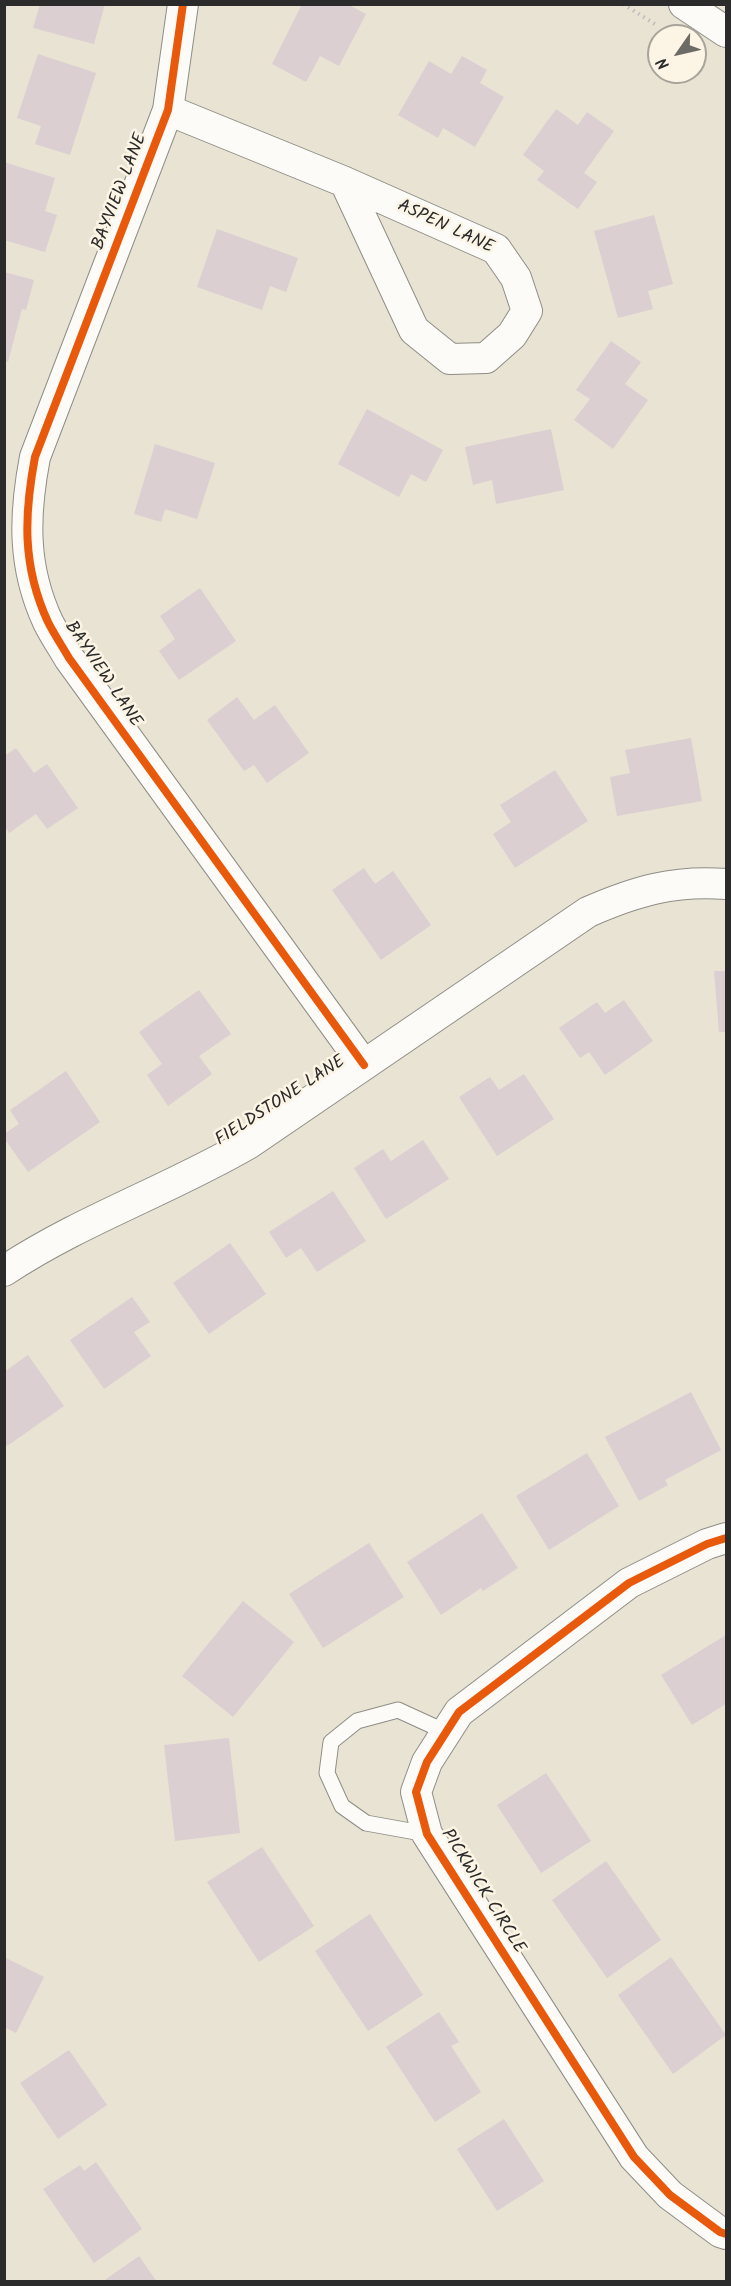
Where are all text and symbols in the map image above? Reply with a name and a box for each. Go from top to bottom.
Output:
north arrow [647,24,707,84]
text: N [650,52,677,74]
street label: BAYVIEW LANE [89,131,153,253]
street label: ASPEN LANE [393,196,497,260]
street label: BAYVIEW LANE [59,618,145,732]
street label: FIELDSTONE LANE [212,1052,350,1152]
street label: PICKWICK CIRCLE [435,1826,529,1958]

